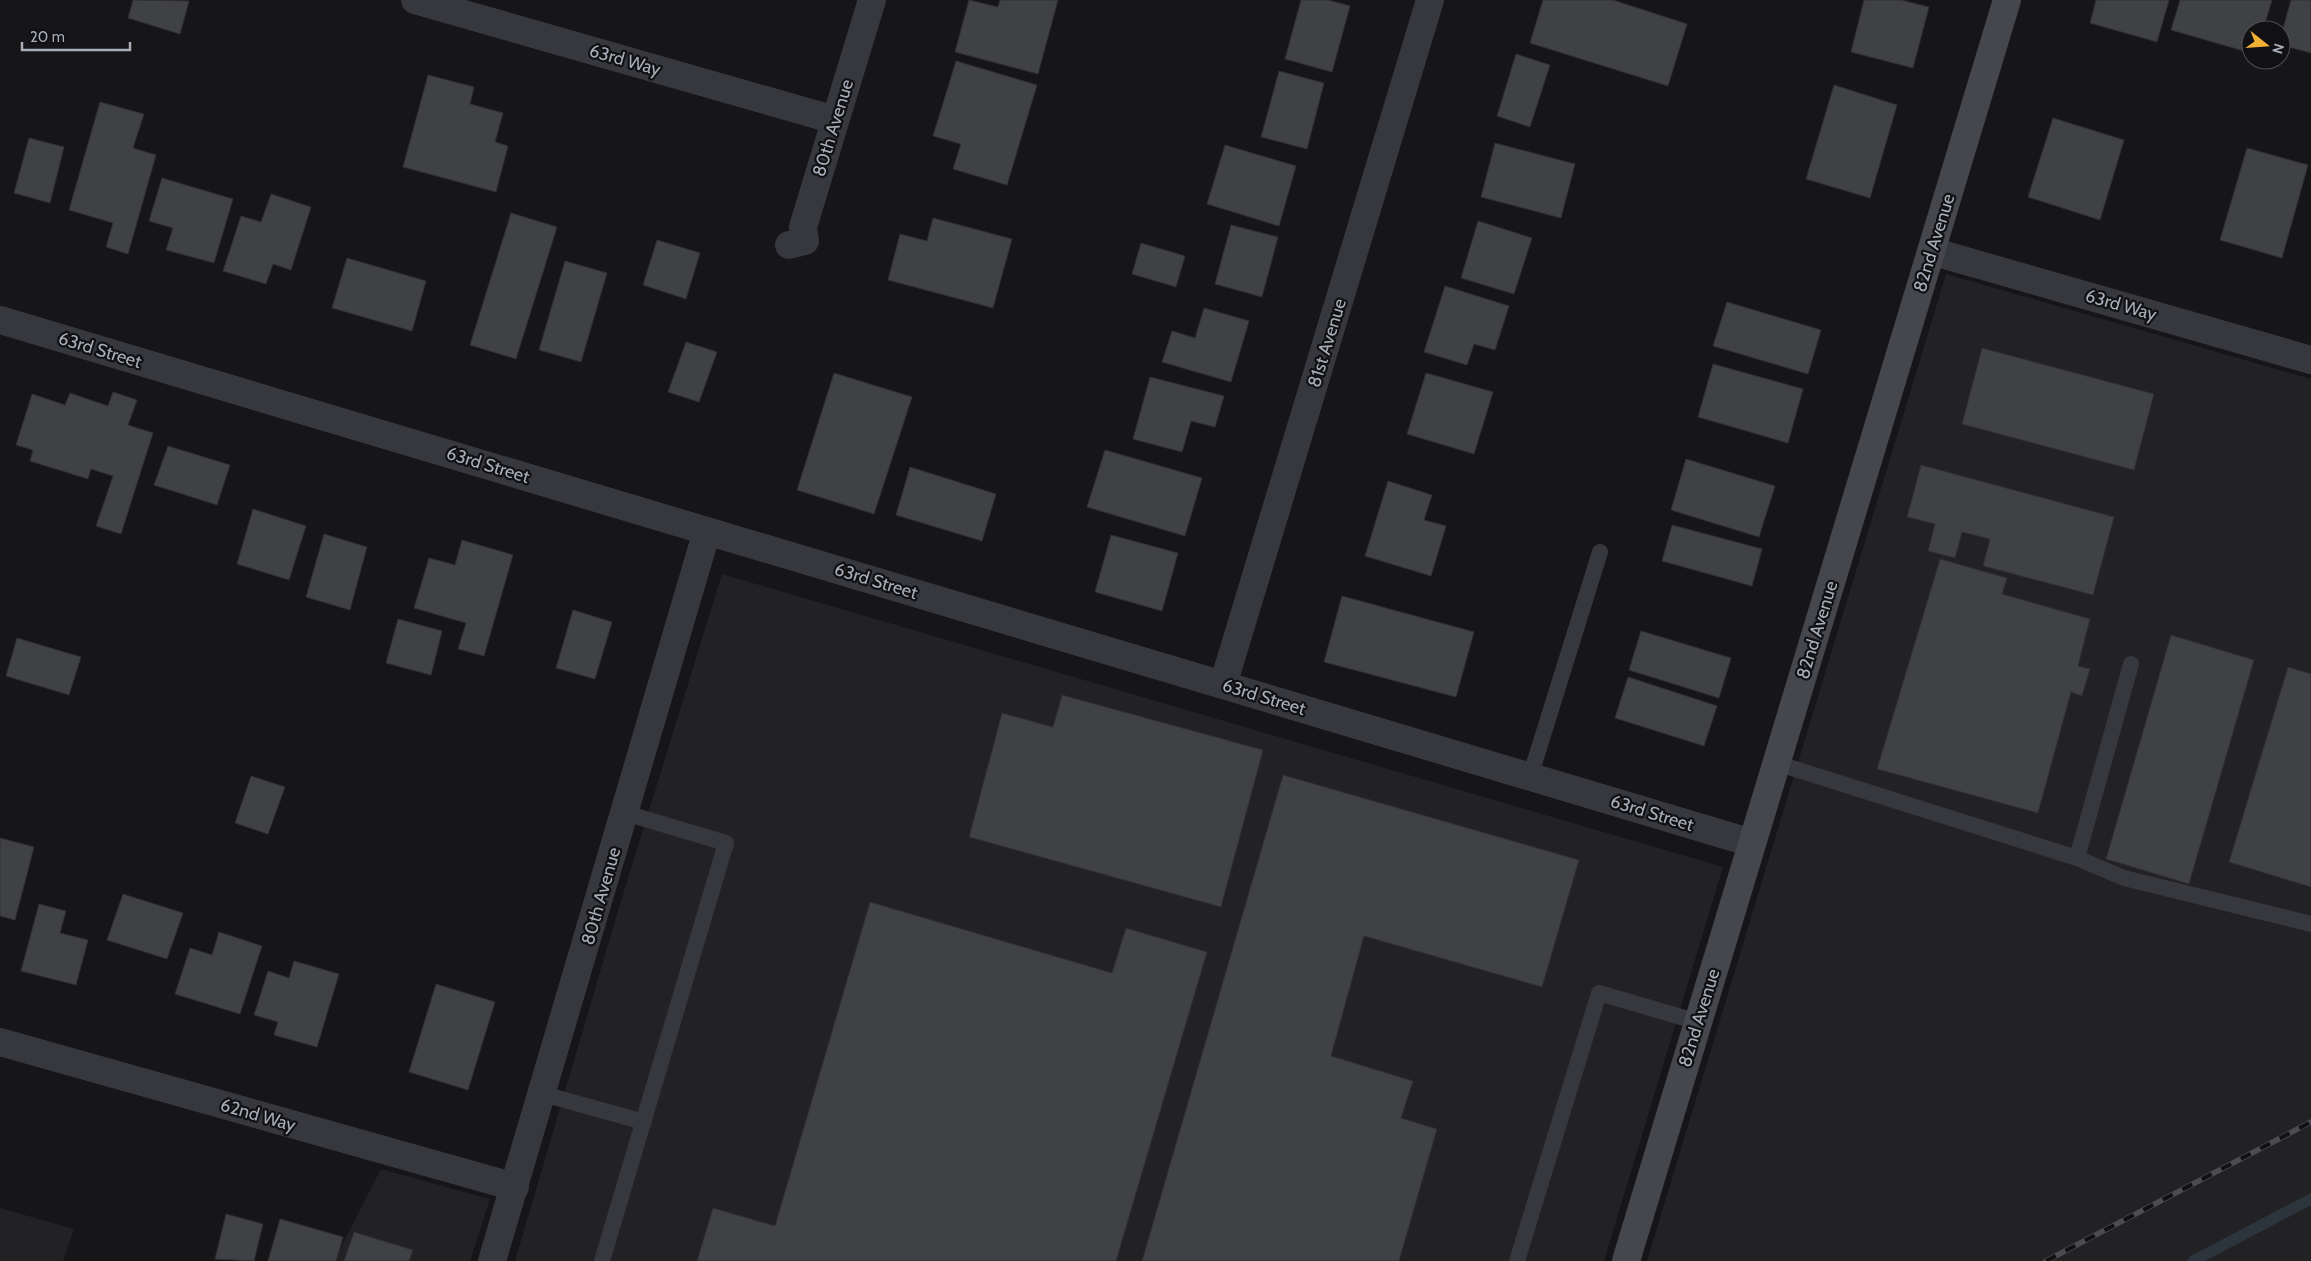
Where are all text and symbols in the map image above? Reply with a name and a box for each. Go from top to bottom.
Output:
scale bar [22,20,130,52]
north arrow [2241,20,2291,70]
text: 20 m [30,28,65,46]
street label: 63rd Way [587,39,663,81]
text: N [2268,41,2288,56]
street label: 80th Avenue [808,77,858,179]
street label: 82nd Avenue [1909,191,1959,295]
street label: 63rd Way [2083,284,2159,326]
street label: 81st Avenue [1303,296,1351,390]
street label: 63rd Street [56,327,144,373]
street label: 63rd Street [444,442,532,488]
street label: 63rd Street [832,558,920,604]
street label: 82nd Avenue [1792,578,1842,682]
street label: 63rd Street [1220,674,1308,720]
street label: 63rd Street [1608,790,1696,836]
street label: 80th Avenue [577,845,625,947]
street label: 82nd Avenue [1674,966,1724,1070]
street label: 62nd Way [218,1094,298,1136]

